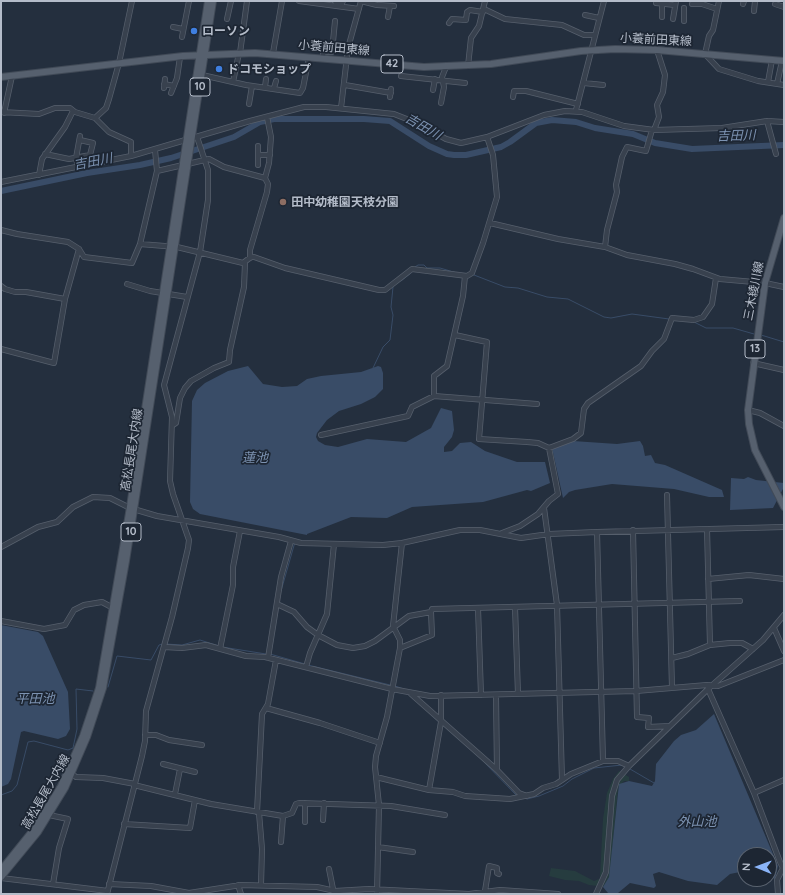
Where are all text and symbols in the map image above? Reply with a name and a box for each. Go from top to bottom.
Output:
place label: ローソン [202,24,250,38]
marker: ローソン [189,26,199,36]
street label: 小蓑前田東線 [620,31,692,49]
street label: 小蓑前田東線 [298,38,370,58]
road number: 42 [381,55,403,73]
place label: ドコモショップ [227,62,311,76]
marker: ドコモショップ [214,64,224,74]
road number: 10 [190,78,210,96]
water label: 吉田川 [402,110,444,144]
water label: 吉田川 [716,128,756,144]
water label: 吉田川 [72,151,114,173]
place label: 田中幼稚園天枝分園 [291,195,399,209]
marker: 田中幼稚園天枝分園 [278,197,288,207]
street label: 三木綾川線 [741,260,767,322]
road number: 13 [745,340,765,358]
street label: 高松長尾大内線 [118,407,146,493]
water label: 蓮池 [242,450,268,466]
road number: 10 [121,523,141,541]
water label: 平田池 [16,691,54,707]
street label: 高松長尾大内線 [19,752,73,832]
water label: 外山池 [678,814,716,830]
north arrow [737,847,777,887]
text: N [739,863,753,871]

